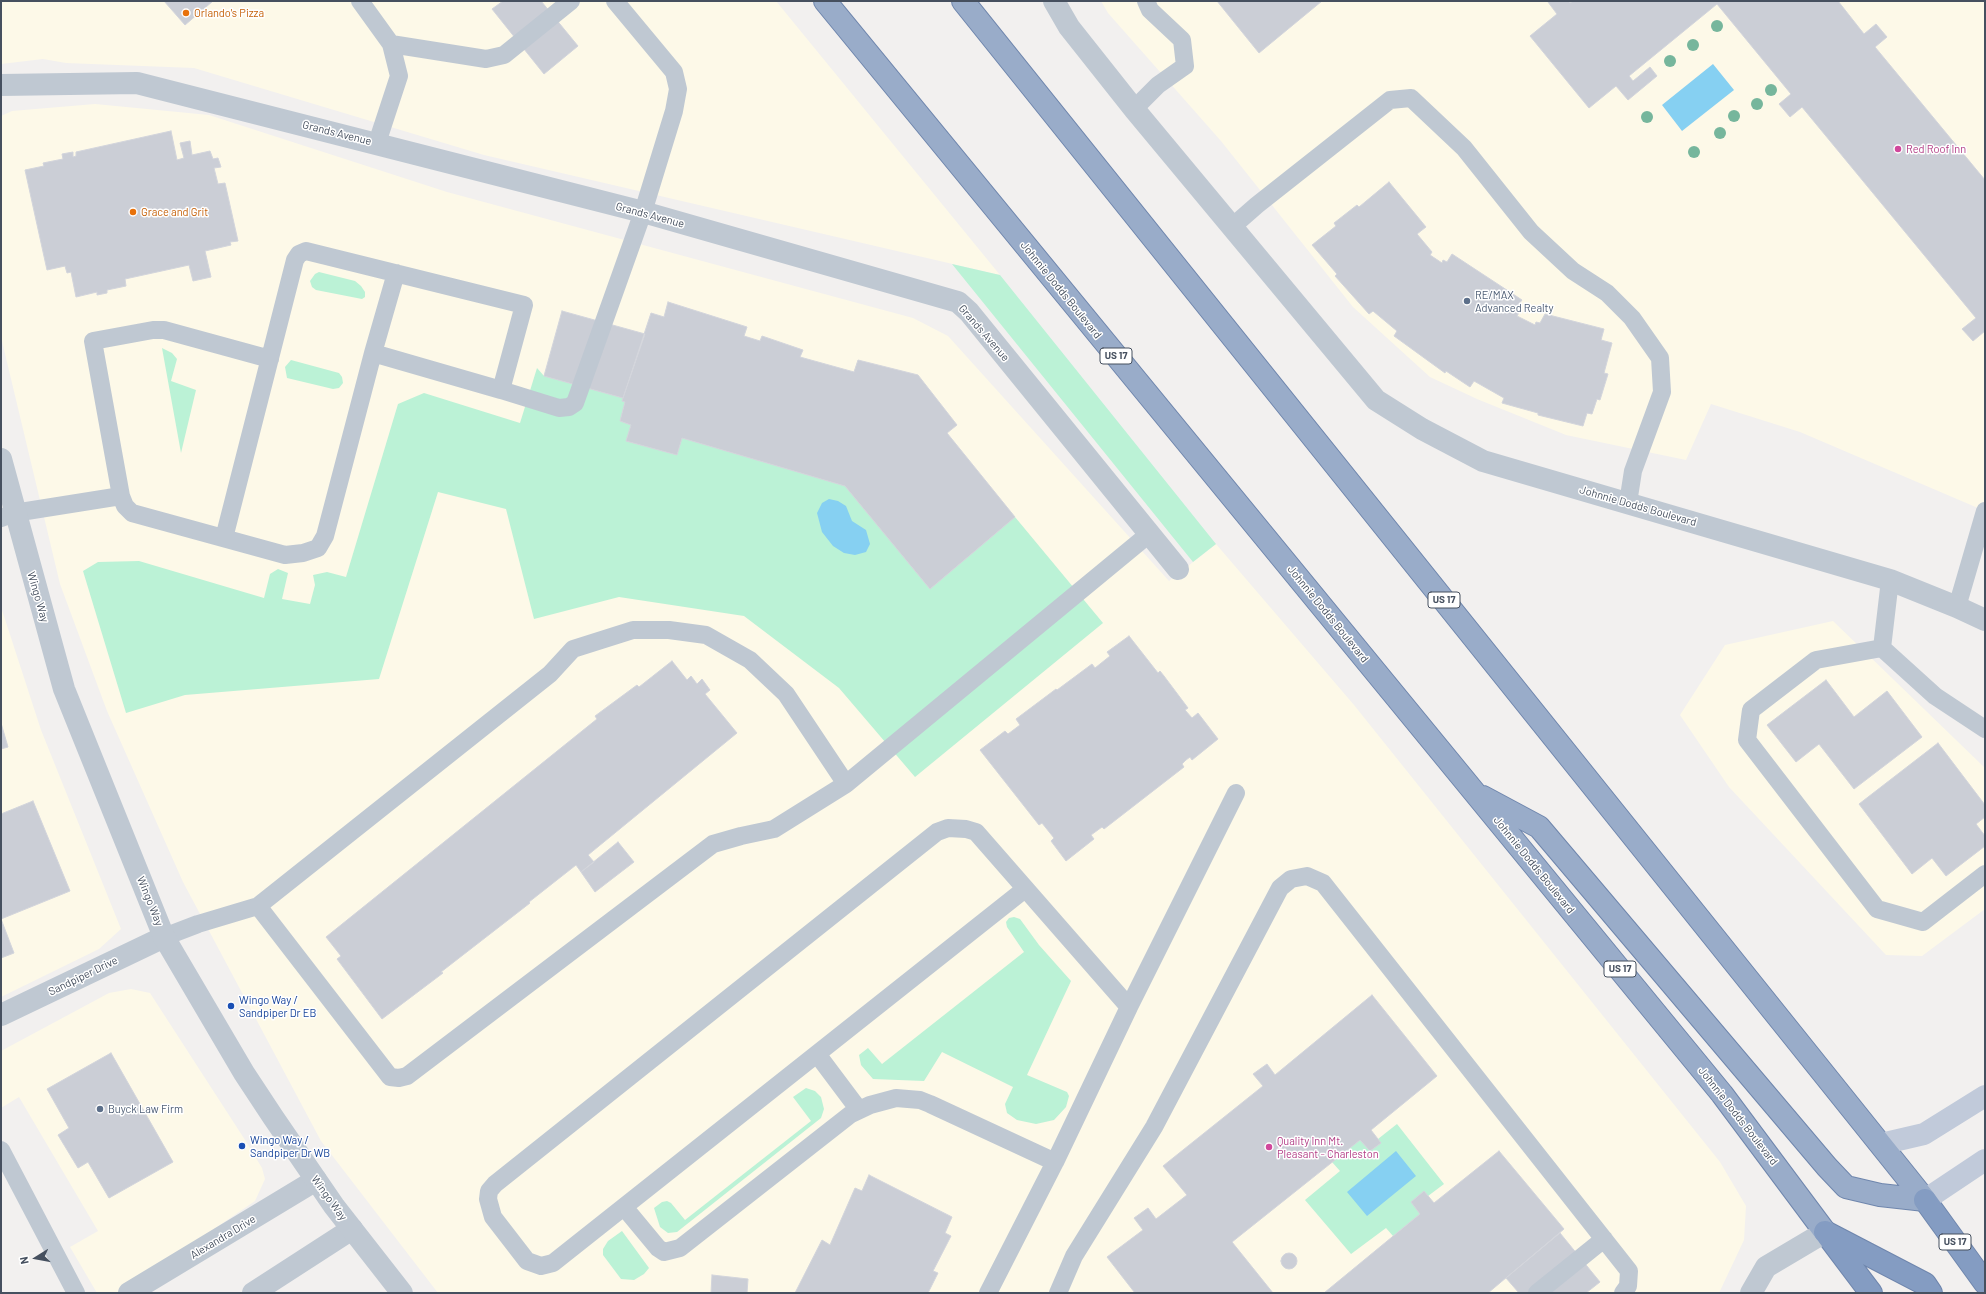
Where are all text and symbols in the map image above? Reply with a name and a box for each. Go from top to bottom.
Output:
place label: Orlando's Pizza [194,6,264,20]
marker: Orlando's Pizza [181,8,191,18]
street label: Grands Avenue [301,118,373,148]
place label: Red Roof Inn [1906,142,1966,156]
marker: Red Roof Inn [1893,144,1903,154]
street label: Grands Avenue [614,199,686,231]
place label: Grace and Grit [141,205,208,219]
marker: Grace and Grit [128,207,138,217]
street label: Johnnie Dodds Boulevard [1018,239,1104,341]
place label: RE/MAX Advanced Realty [1475,288,1554,314]
marker: RE/MAX Advanced Realty [1462,296,1472,306]
street label: Grands Avenue [956,302,1012,364]
road number: US 17 [1100,348,1132,364]
street label: Johnnie Dodds Boulevard [1578,483,1698,529]
street label: Johnnie Dodds Boulevard [1285,563,1371,665]
street label: Wingo Way [24,570,52,624]
road number: US 17 [1428,592,1460,608]
street label: Johnnie Dodds Boulevard [1491,814,1577,916]
street label: Wingo Way [134,874,166,928]
street label: Sandpiper Drive [46,954,120,998]
road number: US 17 [1604,961,1636,977]
place label: Wingo Way / Sandpiper Dr EB [239,993,316,1019]
marker: Wingo Way / Sandpiper Dr EB [226,1001,236,1011]
street label: Johnnie Dodds Boulevard [1696,1064,1780,1168]
place label: Buyck Law Firm [108,1102,183,1116]
marker: Buyck Law Firm [95,1104,105,1114]
place label: Wingo Way / Sandpiper Dr WB [250,1133,330,1159]
place label: Quality Inn Mt. Pleasant - Charleston [1277,1134,1379,1160]
marker: Wingo Way / Sandpiper Dr WB [237,1141,247,1151]
marker: Quality Inn Mt. Pleasant - Charleston [1264,1142,1274,1152]
street label: Wingo Way [308,1173,350,1223]
street label: Alexandra Drive [188,1212,258,1262]
road number: US 17 [1939,1234,1971,1250]
north arrow [16,1238,56,1278]
text: N [17,1256,31,1265]

